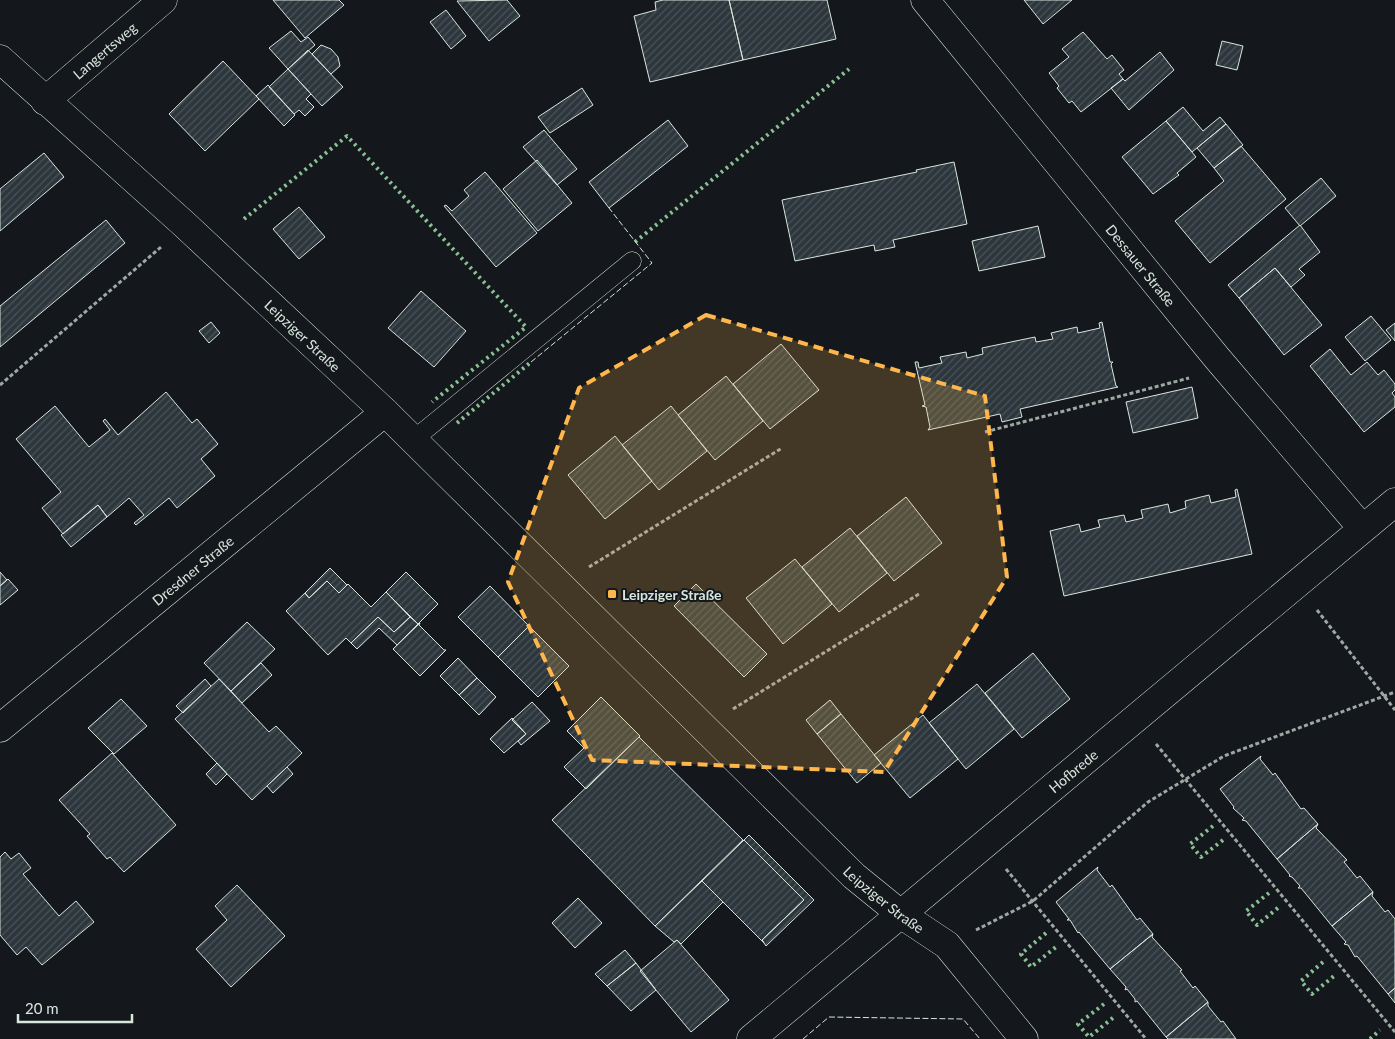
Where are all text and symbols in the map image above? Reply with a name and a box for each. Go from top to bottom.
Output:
street label: Langertsweg [69,18,140,82]
street label: Dessauer Straße [1103,221,1180,309]
street label: Leipziger Straße [261,296,344,375]
street label: Dresdner Straße [148,532,237,608]
place label: Leipziger Straße [622,586,722,603]
marker: Leipziger Straße [606,588,618,600]
street label: Hofbrede [1045,745,1101,796]
street label: Leipziger Straße [840,862,927,936]
scale bar [18,992,131,1024]
text: 20 m [25,999,59,1017]

